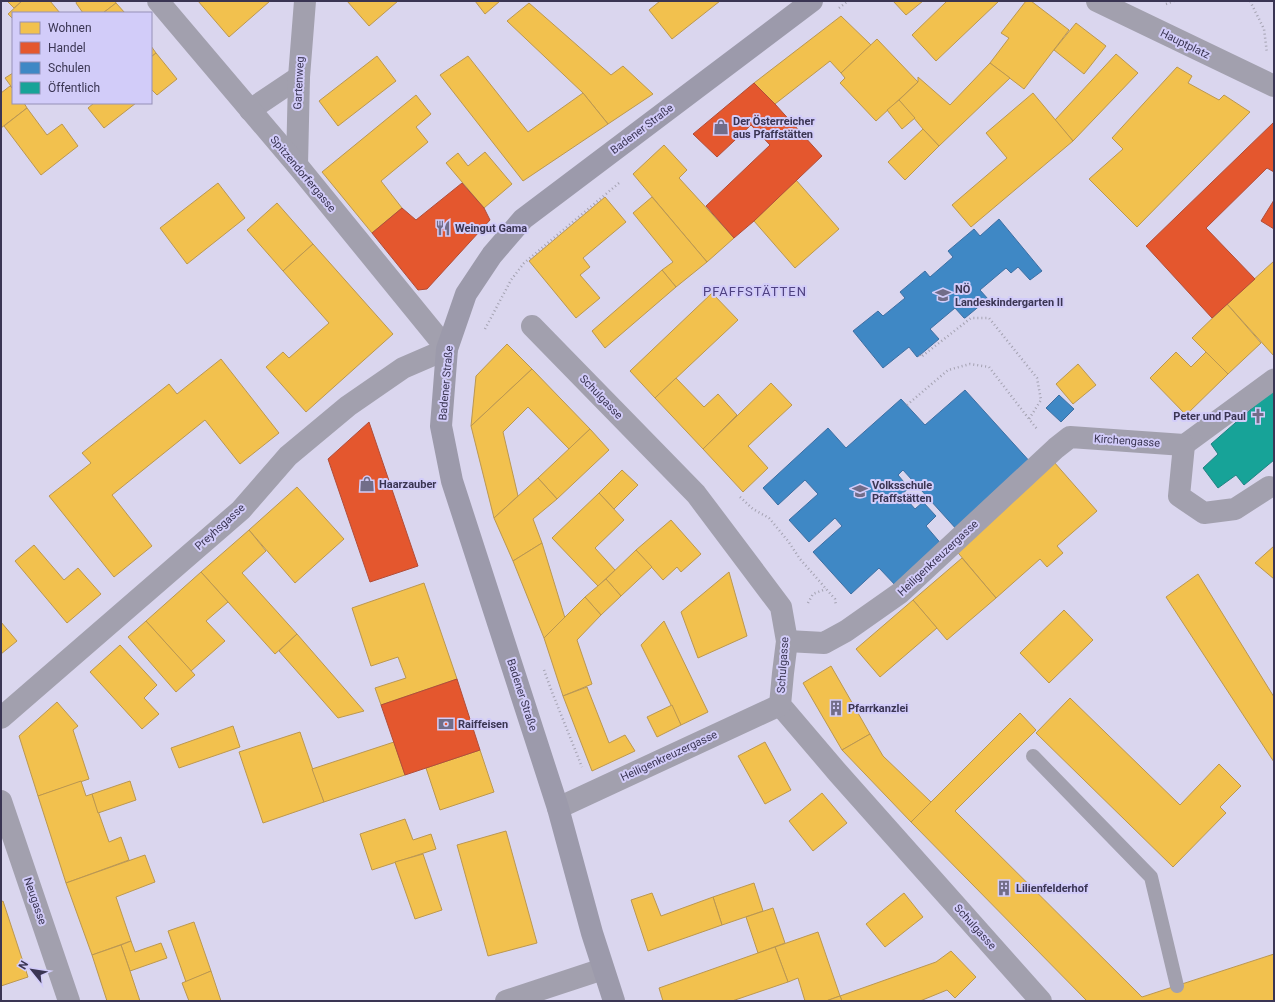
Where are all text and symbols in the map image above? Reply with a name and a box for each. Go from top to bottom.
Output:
legend [12,12,152,104]
text: Wohnen [48,21,92,35]
street label: Hauptplatz [1158,26,1212,62]
text: Handel [48,41,86,55]
street label: Gartenweg [291,56,307,110]
text: Schulen [48,61,91,75]
text: Öffentlich [48,80,100,95]
street label: Badener Straße [608,101,676,157]
place label: Der Österreicher aus Pfaffstätten [733,114,814,141]
shop icon: Der Österreicher aus Pfaffstätten [712,118,730,136]
street label: Spitzendorfergasse [267,133,339,215]
restaurant icon: Weingut Gama [434,219,452,237]
place label: Weingut Gama [455,222,527,235]
place label: NÖ Landeskindergarten II [955,282,1063,309]
district label: PFAFFSTÄTTEN [703,284,807,299]
school or university icon: NÖ Landeskindergarten II [934,286,952,304]
street label: Badener Straße [436,345,456,421]
street label: Schulgasse [577,372,625,422]
church icon: Peter und Paul [1249,407,1267,425]
place label: Peter und Paul [1173,410,1246,423]
street label: Kirchengasse [1093,432,1161,450]
shop icon: Haarzauber [358,475,376,493]
place label: Haarzauber [379,478,436,491]
place label: Volksschule Pfaffstätten [872,479,932,505]
school or university icon: Volksschule Pfaffstätten [851,482,869,500]
street label: Preyhsgasse [192,501,248,553]
street label: Heiligenkreuzergasse [895,517,981,599]
street label: Schulgasse [775,636,791,694]
street label: Badener Straße [504,657,540,733]
building icon: Pfarrkanzlei [827,699,845,717]
place label: Pfarrkanzlei [848,702,908,715]
bank icon: Raiffeisen [437,715,455,733]
place label: Raiffeisen [458,718,508,731]
street label: Heiligenkreuzergasse [619,728,720,784]
street label: Neugasse [21,876,49,926]
building icon: Lilienfelderhof [995,879,1013,897]
place label: Lilienfelderhof [1016,882,1088,895]
street label: Schulgasse [951,902,999,952]
north arrow [12,950,52,990]
text: N [16,958,31,972]

